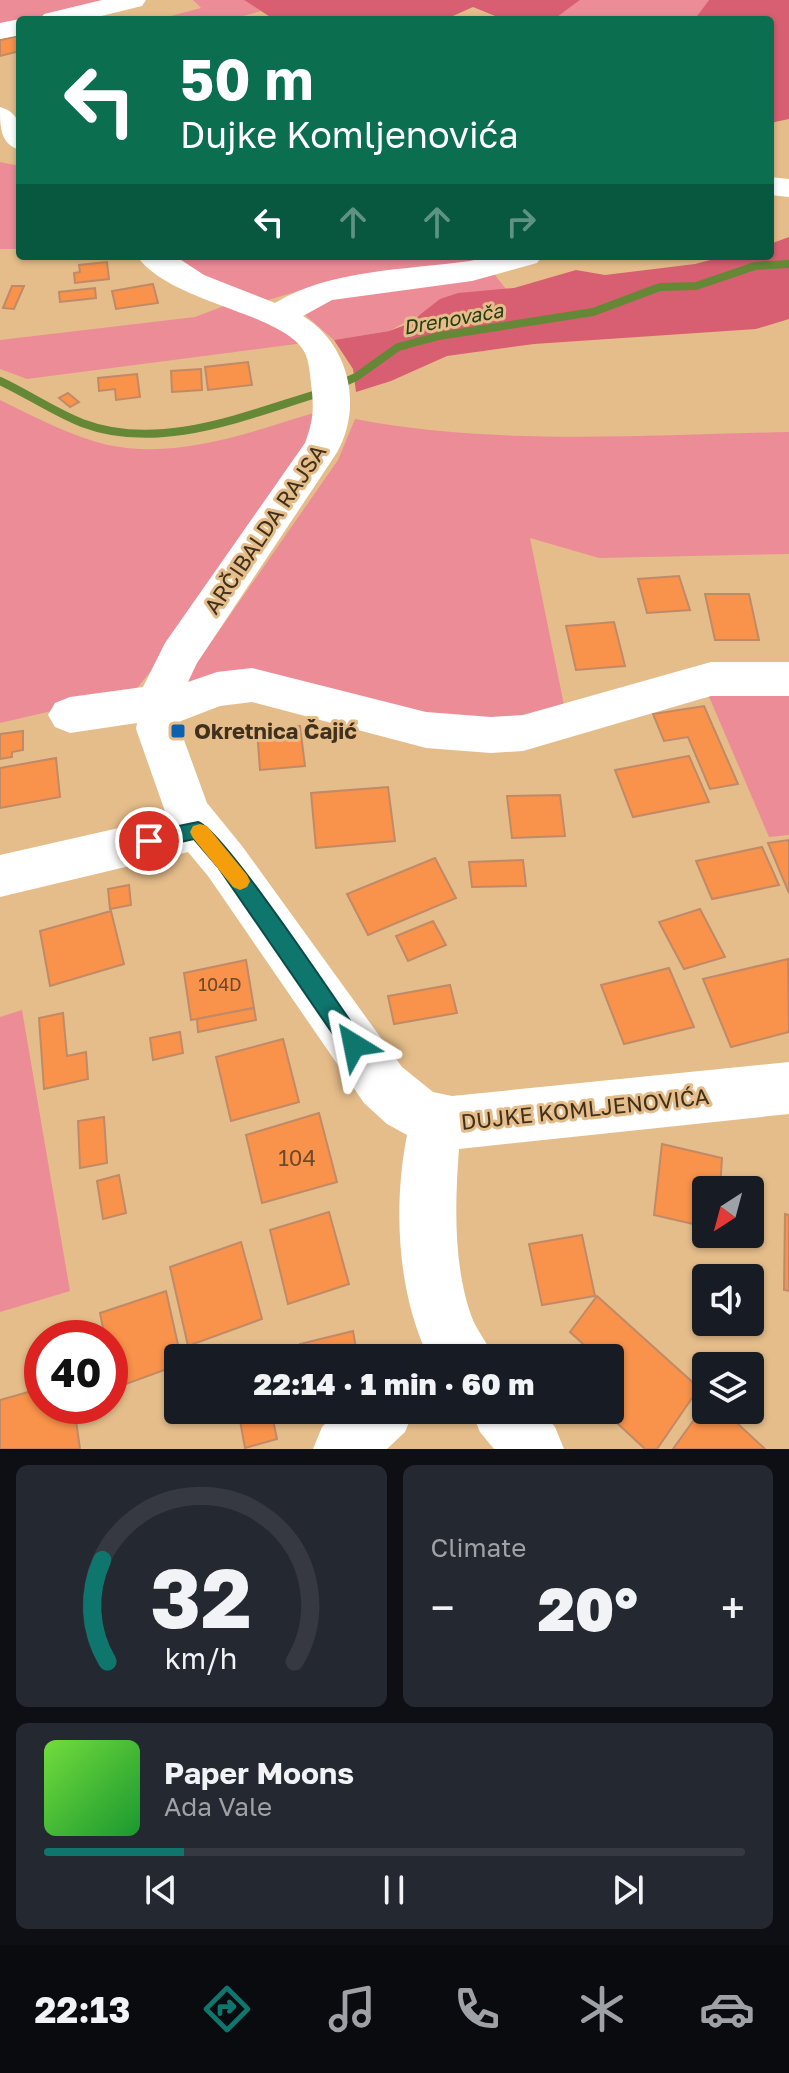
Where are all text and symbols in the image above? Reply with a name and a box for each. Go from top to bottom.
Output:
text: 50 m [180,45,314,112]
icon: left [48,48,152,152]
text: Dujke Komljenovića [180,113,519,156]
icon: left [247,200,291,244]
icon: ahead [331,200,375,244]
icon: ahead [415,200,459,244]
icon: right [499,200,543,244]
water label: Drenovača [401,297,505,339]
street label: ARČIBALDA RAJSA [198,438,332,619]
place label: Okretnica Čajić [194,717,357,744]
marker: Okretnica Čajić [169,722,187,740]
pin [115,807,183,875]
icon: arrive [127,819,171,863]
house number: 104D [198,973,242,995]
position arrow [312,1003,396,1087]
street label: DUJKE KOMLJENOVIĆA [459,1082,711,1135]
house number: 104 [278,1144,316,1171]
north arrow [692,1176,764,1248]
map controls [692,1176,764,1424]
button: sound [692,1264,764,1336]
speed limit sign: 40 [24,1320,128,1424]
button: layers [692,1352,764,1424]
text: 22:14 · 1 min · 60 m [254,1366,534,1402]
text: Climate [431,1532,526,1563]
text: 32 [151,1546,252,1646]
text: 20° [538,1572,638,1644]
text: − [431,1581,455,1634]
text: + [721,1581,745,1634]
text: km/h [165,1641,238,1675]
text: Paper Moons [164,1755,354,1791]
text: Ada Vale [164,1791,272,1822]
icon: previous [139,1868,183,1912]
icon: pause [372,1868,416,1912]
icon: next [606,1868,650,1912]
icon: directions [199,1981,255,2037]
icon: music [324,1981,380,2037]
icon: phone [449,1981,505,2037]
icon: climate [574,1981,630,2037]
icon: car [699,1981,755,2037]
text: 22:13 [34,1988,130,2031]

